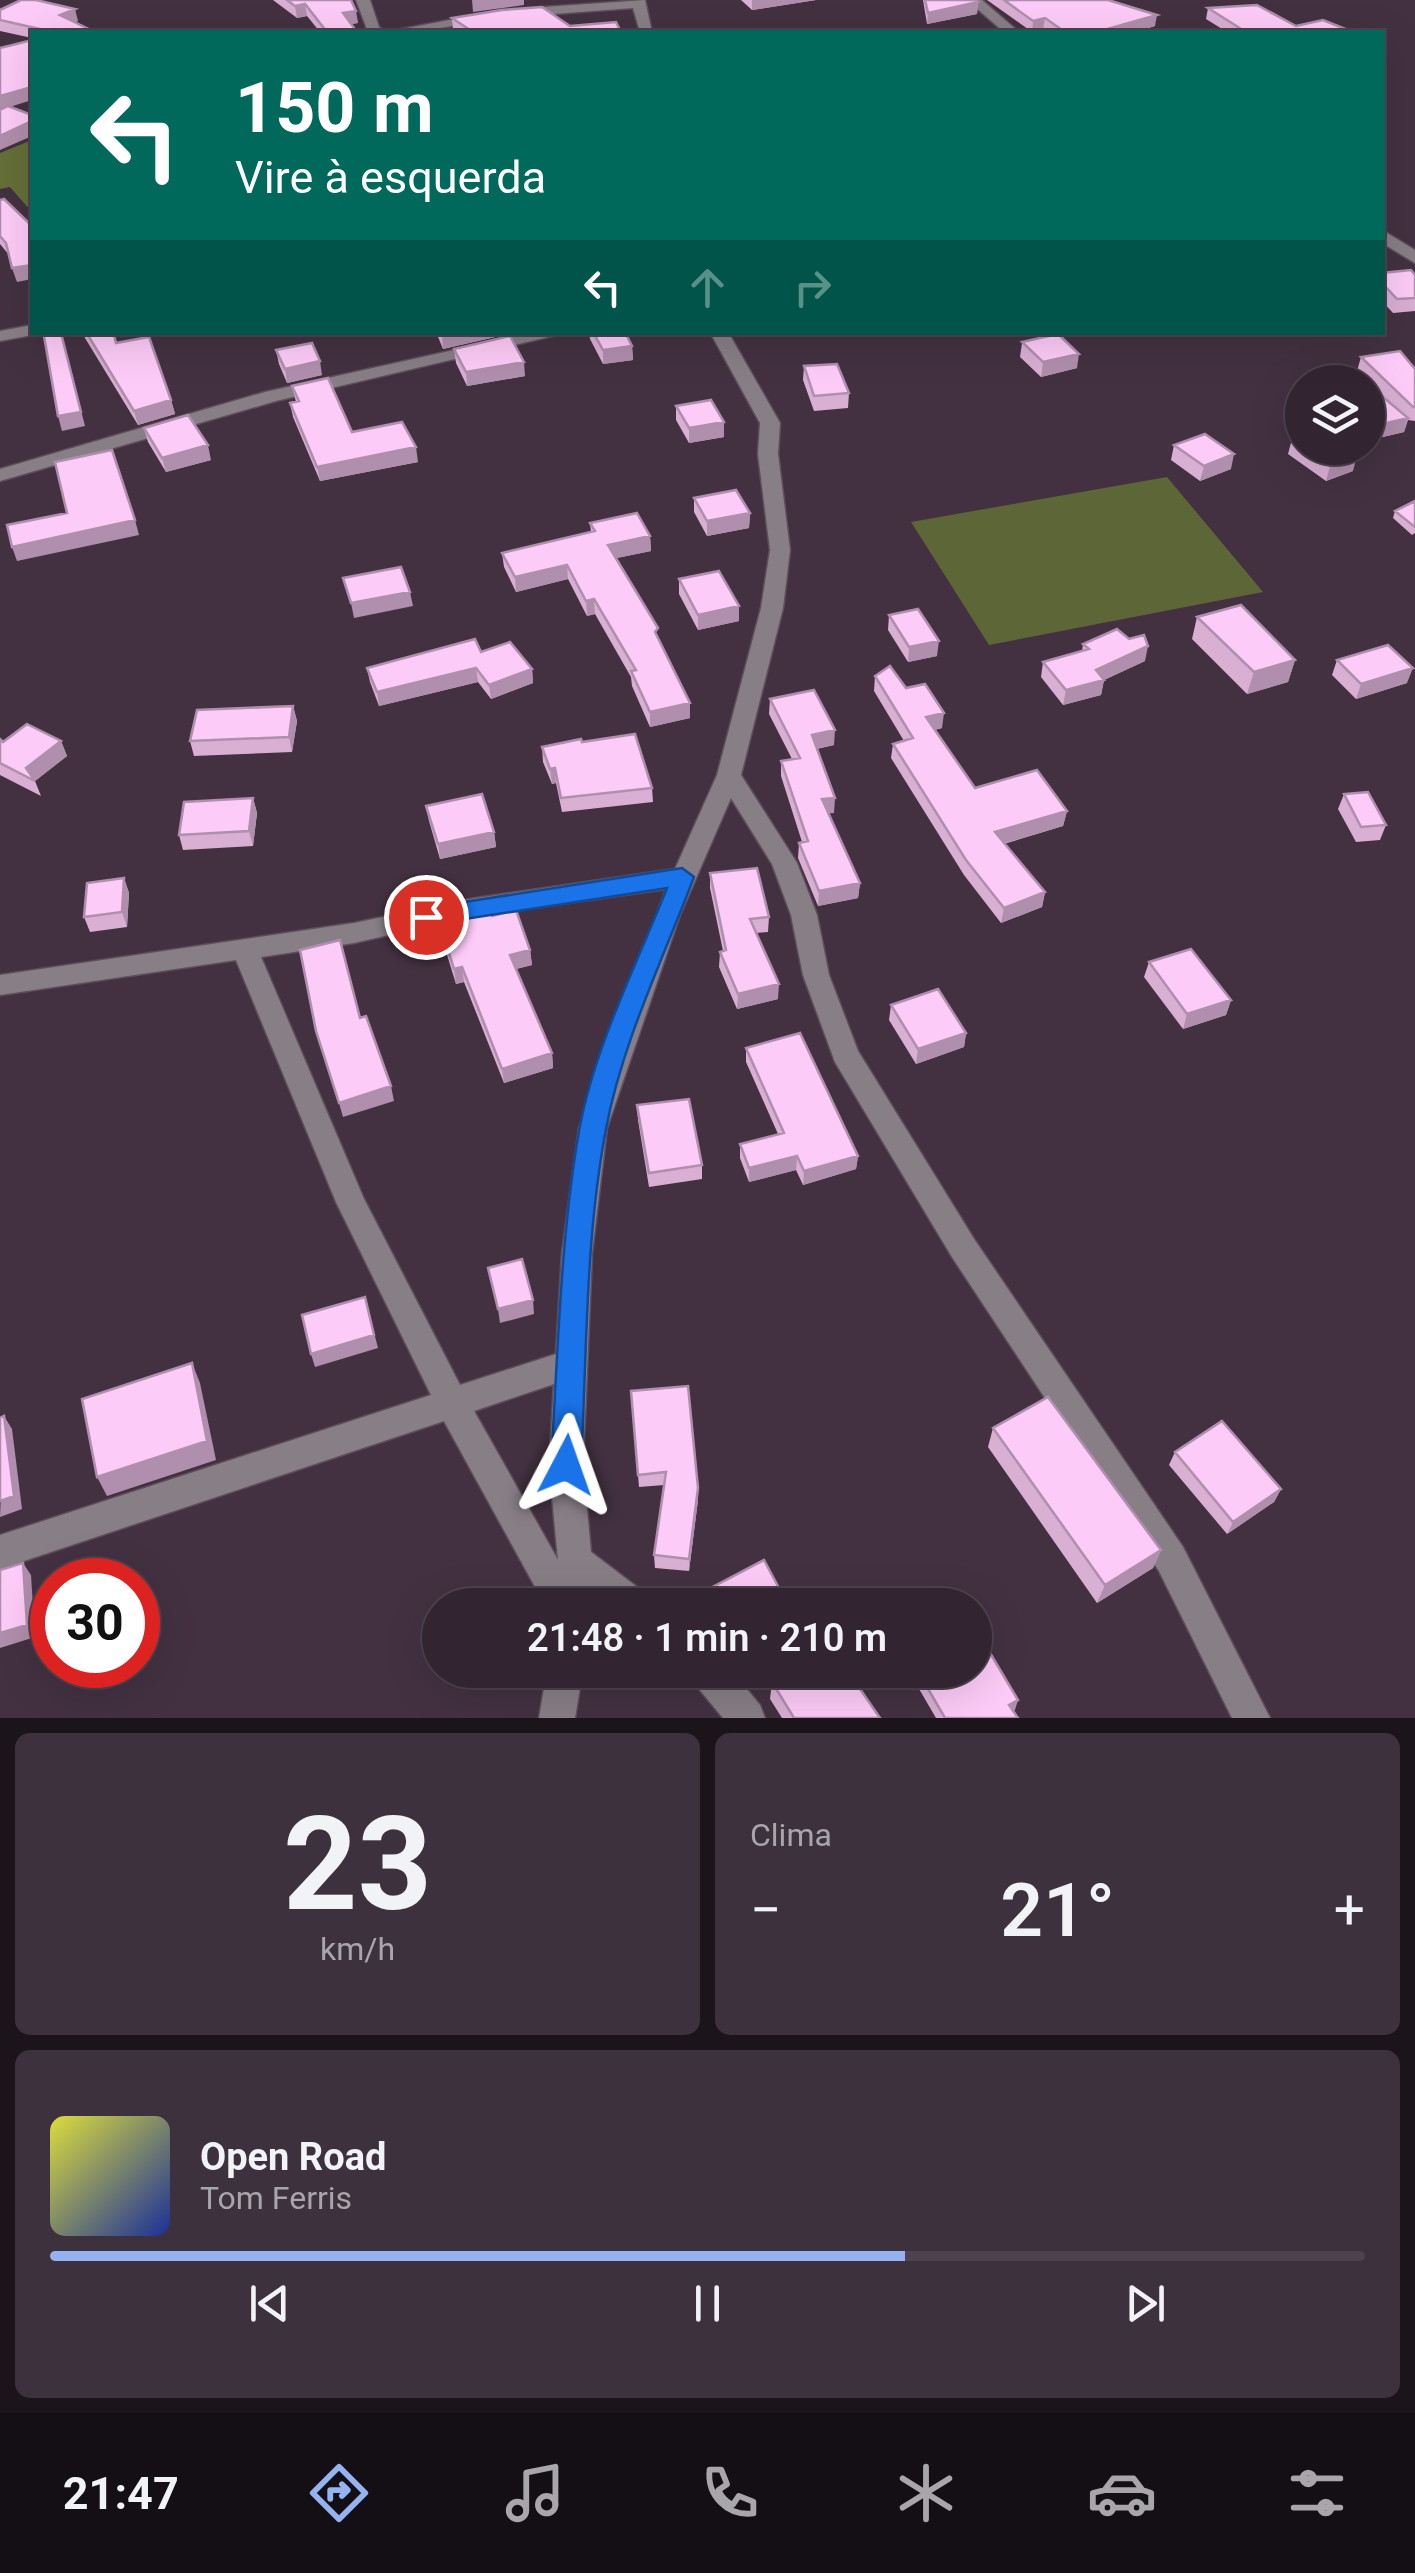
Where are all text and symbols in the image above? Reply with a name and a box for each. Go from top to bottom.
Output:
text: 150 m [235,67,434,149]
icon: left [70,70,200,200]
text: Vire à esquerda [235,151,546,204]
icon: left [575,260,630,315]
icon: ahead [680,260,735,315]
icon: right [785,260,840,315]
map controls [1285,365,1385,465]
button: layers [1285,365,1385,465]
pin [384,875,469,960]
icon: arrive [399,890,454,945]
position arrow [514,1413,618,1517]
speed limit sign: 30 [30,1558,160,1688]
text: 21:48 · 1 min · 210 m [527,1616,887,1660]
text: 23 [283,1788,432,1941]
text: Clima [750,1816,832,1854]
text: 21° [1000,1866,1115,1954]
text: − [750,1878,781,1942]
text: + [1334,1878,1365,1942]
text: km/h [320,1930,395,1968]
text: Open Road [200,2135,386,2179]
text: Tom Ferris [200,2179,352,2217]
icon: previous [242,2276,297,2331]
icon: pause [680,2276,735,2331]
icon: next [1118,2276,1173,2331]
icon: directions [304,2458,374,2528]
icon: music [500,2458,570,2528]
icon: phone [695,2458,765,2528]
icon: climate [891,2458,961,2528]
icon: car [1087,2458,1157,2528]
icon: filters [1282,2458,1352,2528]
text: 21:47 [63,2467,179,2520]

